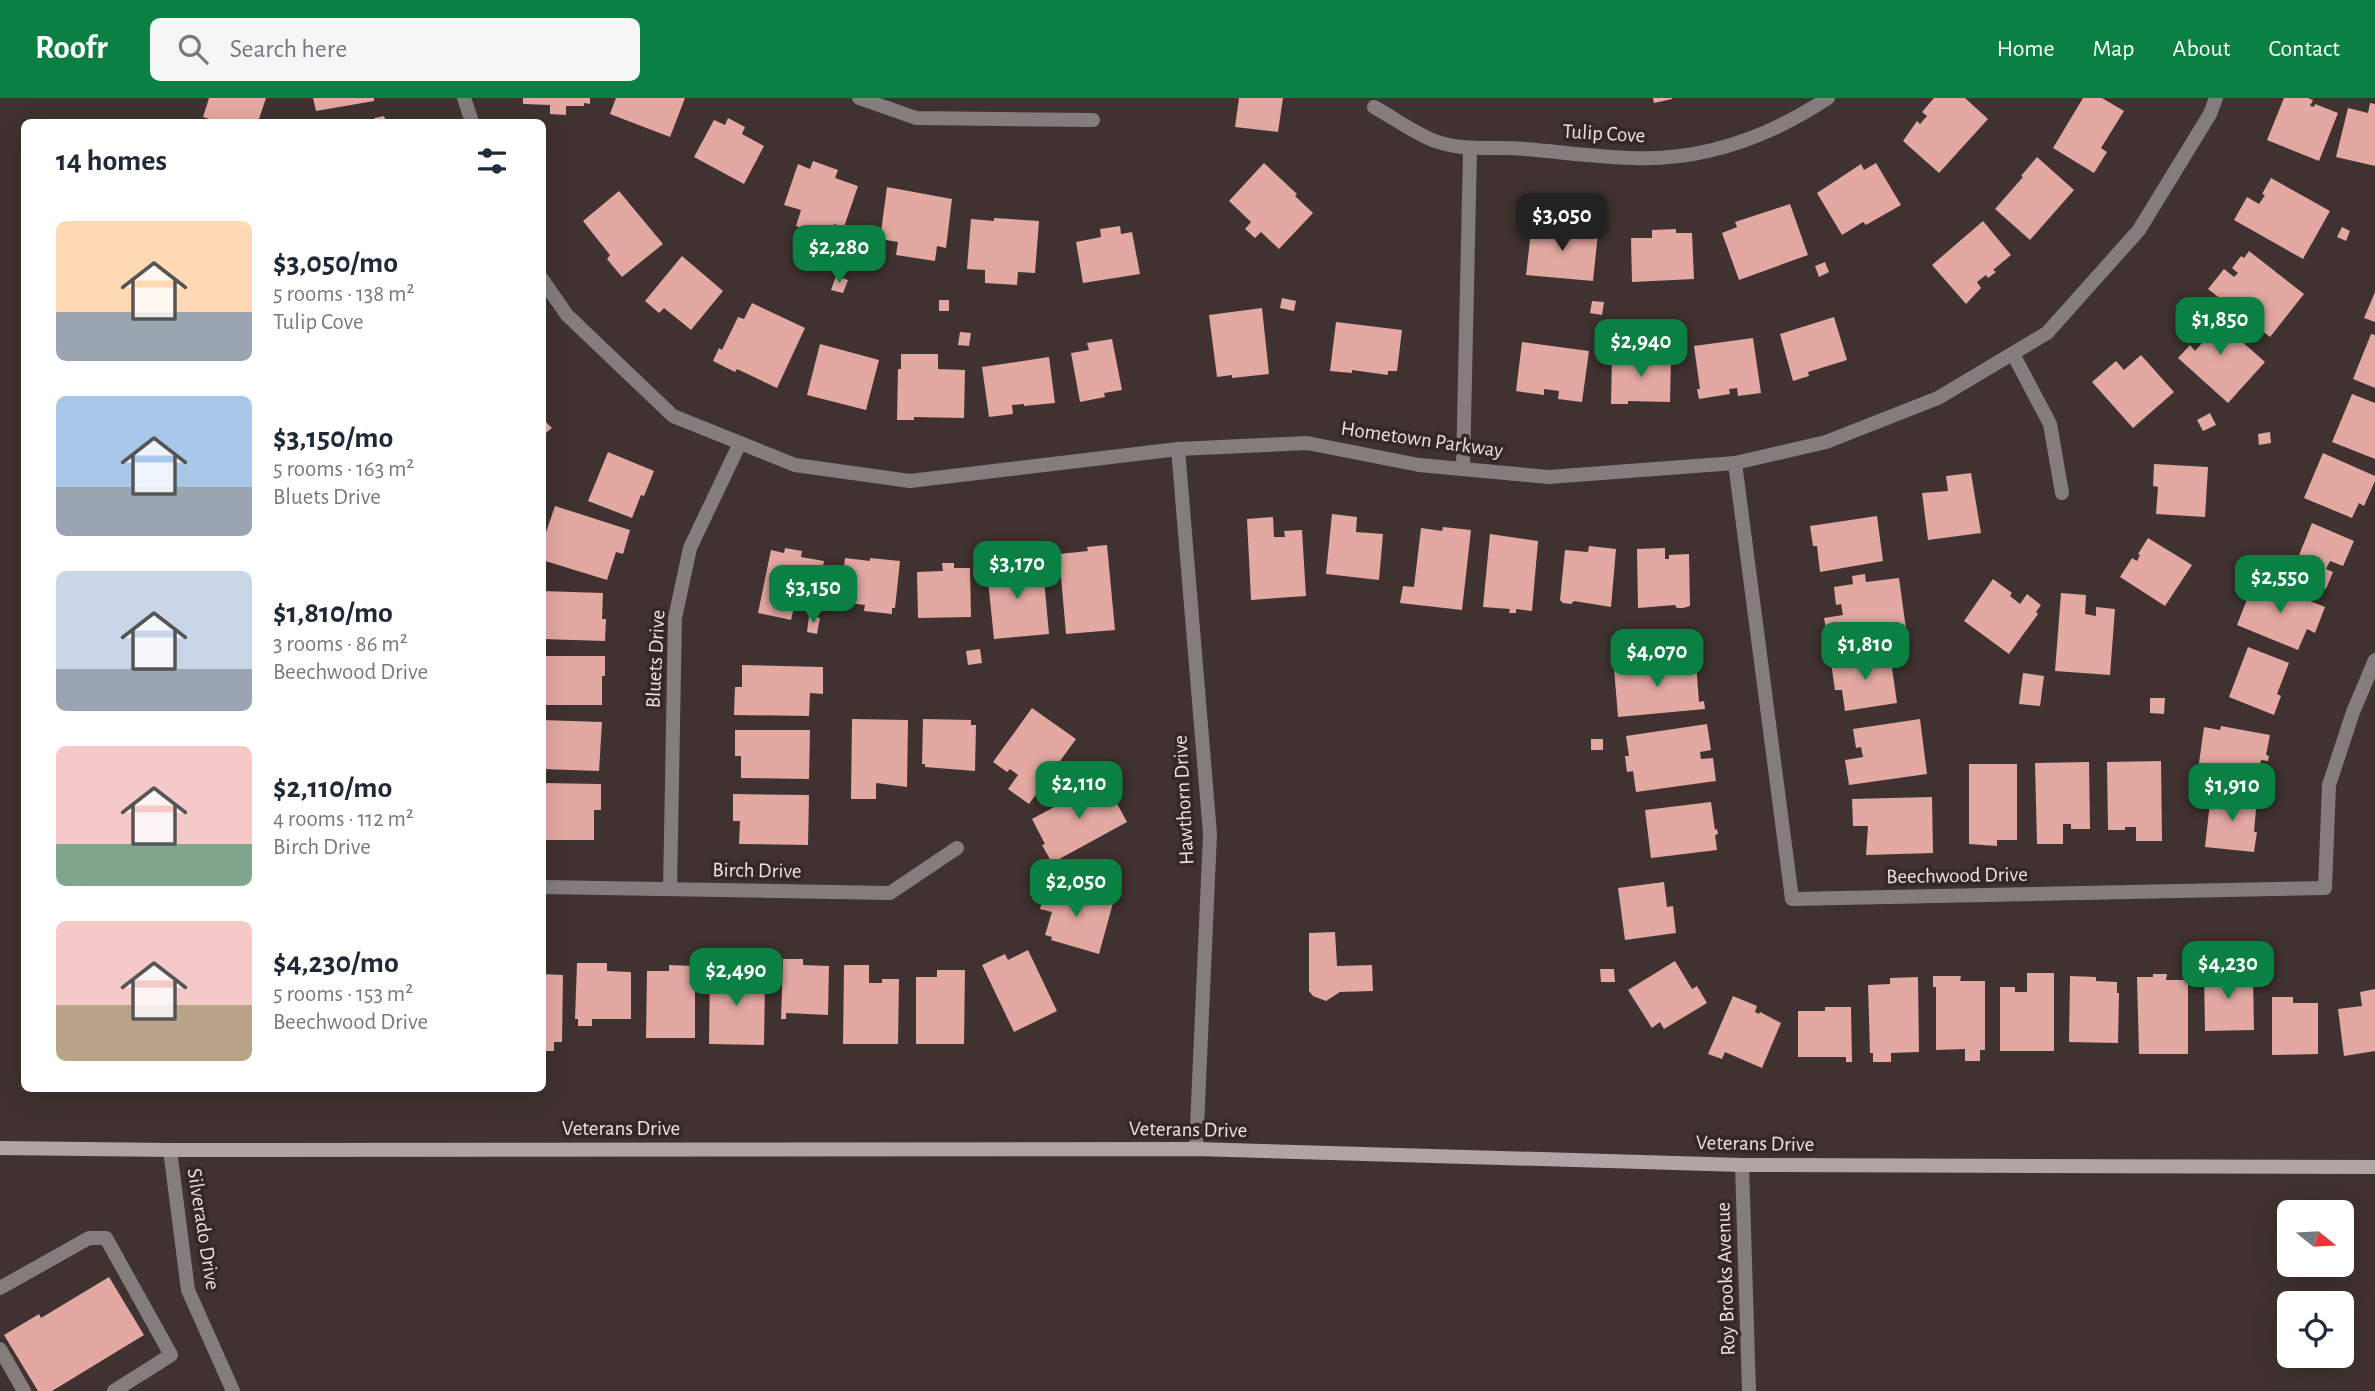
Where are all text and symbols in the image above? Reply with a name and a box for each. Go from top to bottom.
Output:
search box [150,18,640,81]
icon: search [174,30,212,68]
text: Roofr [35,32,108,65]
text: Search here [230,36,347,62]
text: Home [1997,37,2055,61]
text: Map [2093,37,2135,61]
text: About [2173,37,2230,61]
text: Contact [2268,37,2340,61]
street label: Tulip Cove [1562,121,1646,146]
icon: filters [473,142,511,180]
text: 14 homes [56,146,167,176]
pin: $3,050 [1505,194,1619,253]
text: $3,050 [1532,204,1592,227]
pin: $2,280 [782,226,896,285]
text: $2,280 [809,236,869,259]
text: $3,050/mo [273,248,398,278]
icon: home [112,249,196,333]
text: 5 rooms · 138 m² [273,283,414,306]
pin: $1,850 [2163,298,2277,357]
text: $1,850 [2191,308,2249,331]
text: Tulip Cove [273,311,364,334]
pin: $2,940 [1584,320,1698,379]
text: $2,940 [1610,330,1672,353]
street label: Hometown Parkway [1339,418,1505,461]
text: $3,150/mo [273,423,393,453]
icon: home [112,424,196,508]
text: 5 rooms · 163 m² [273,458,414,481]
text: Bluets Drive [273,486,381,509]
pin: $3,170 [960,542,1074,601]
text: $3,170 [989,552,1045,575]
pin: $2,550 [2223,556,2337,615]
pin: $3,150 [756,566,870,625]
text: $2,550 [2251,566,2309,589]
text: $3,150 [785,576,841,599]
text: $1,810/mo [273,598,393,628]
icon: home [112,599,196,683]
street label: Bluets Drive [642,609,669,709]
pin: $1,810 [1808,622,1922,682]
pin: $4,070 [1600,630,1714,689]
text: 3 rooms · 86 m² [273,633,408,656]
text: $1,810 [1837,633,1893,656]
text: $4,070 [1626,640,1688,663]
text: Beechwood Drive [273,661,428,684]
street label: Hawthorn Drive [1170,735,1197,865]
pin: $2,110 [1022,762,1136,821]
pin: $1,910 [2175,764,2289,823]
text: $2,110 [1052,772,1107,795]
text: $2,110/mo [273,773,392,803]
icon: home [112,774,196,858]
text: $1,910 [2204,774,2260,797]
text: 4 rooms · 112 m² [273,808,414,831]
text: Birch Drive [273,836,371,859]
street label: Birch Drive [712,859,802,882]
pin: $2,050 [1019,860,1133,919]
street label: Beechwood Drive [1886,864,2028,887]
text: $2,050 [1046,870,1106,893]
pin: $4,230 [2171,942,2285,1001]
text: $4,230/mo [273,948,399,978]
pin: $2,490 [679,948,793,1008]
icon: home [112,949,196,1033]
text: $4,230 [2198,952,2258,975]
text: $2,490 [705,959,767,982]
text: 5 rooms · 153 m² [273,983,413,1006]
text: Beechwood Drive [273,1011,428,1034]
street label: Veterans Drive [562,1118,680,1139]
street label: Veterans Drive [1129,1118,1247,1141]
street label: Veterans Drive [1696,1132,1814,1155]
street label: Silverado Drive [184,1167,224,1291]
north arrow [2277,1200,2354,1278]
map controls [2277,1200,2354,1368]
street label: Roy Brooks Avenue [1712,1202,1739,1356]
button: locate [2277,1291,2354,1368]

